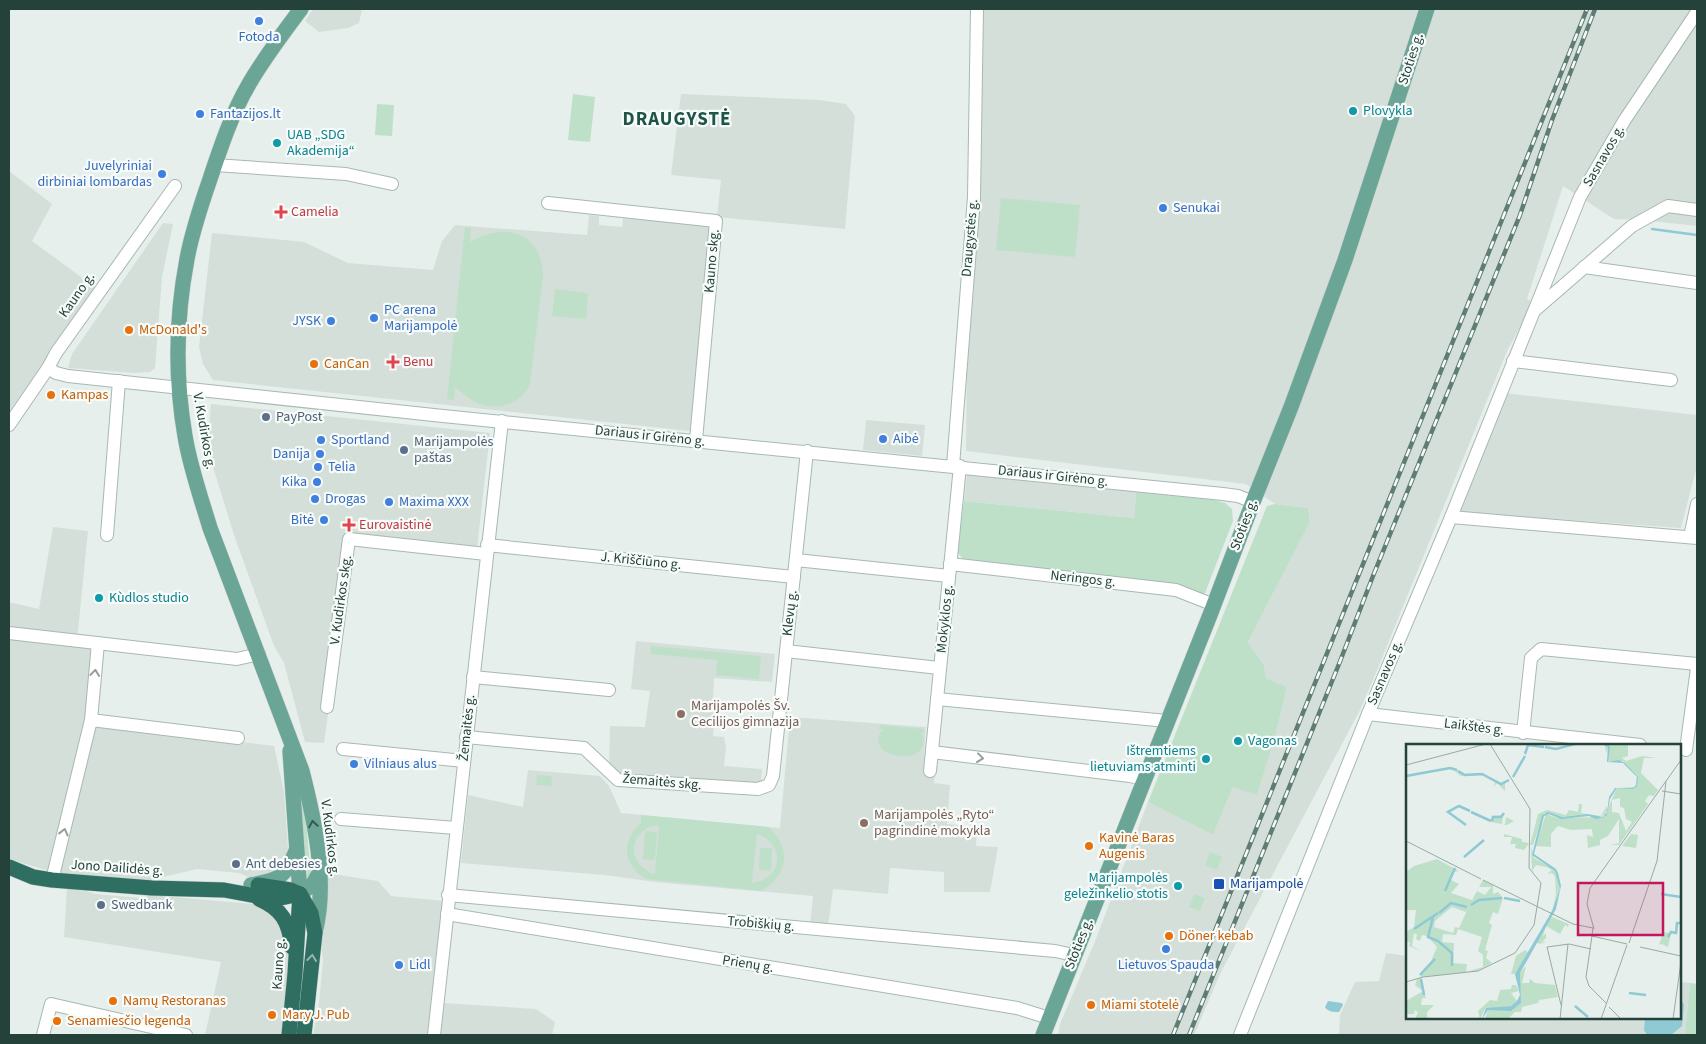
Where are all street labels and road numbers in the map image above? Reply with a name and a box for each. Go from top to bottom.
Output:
street label: Stoties g. [1393,31,1429,87]
street label: Sasnavos g. [1578,121,1630,191]
street label: Draugystės g. [957,198,983,278]
street label: Kauno skg. [699,228,725,294]
street label: Kauno g. [54,268,100,322]
street label: V. Kudirkos g. [187,391,221,471]
street label: Dariaus ir Girėno g. [594,420,706,452]
street label: Dariaus ir Girėno g. [997,460,1109,492]
street label: Stoties g. [1225,497,1263,553]
street label: J. Kriščiūno g. [600,547,682,575]
street label: V. Kudirkos skg. [325,554,357,646]
street label: Neringos g. [1049,566,1117,592]
street label: Mokyklos g. [931,584,959,654]
street label: Klevų g. [777,589,803,637]
street label: Sasnavos g. [1362,638,1408,708]
street label: Žemaitės g. [454,694,480,762]
street label: Laikštės g. [1443,713,1505,741]
street label: Žemaitės skg. [621,769,703,795]
street label: V. Kudirkos g. [315,798,345,878]
street label: Jono Dailidės g. [70,855,164,881]
street label: Trobiškių g. [726,911,796,937]
street label: Stoties g. [1060,916,1098,972]
street label: Kauno g. [267,938,291,990]
street label: Prienų g. [721,950,775,978]

